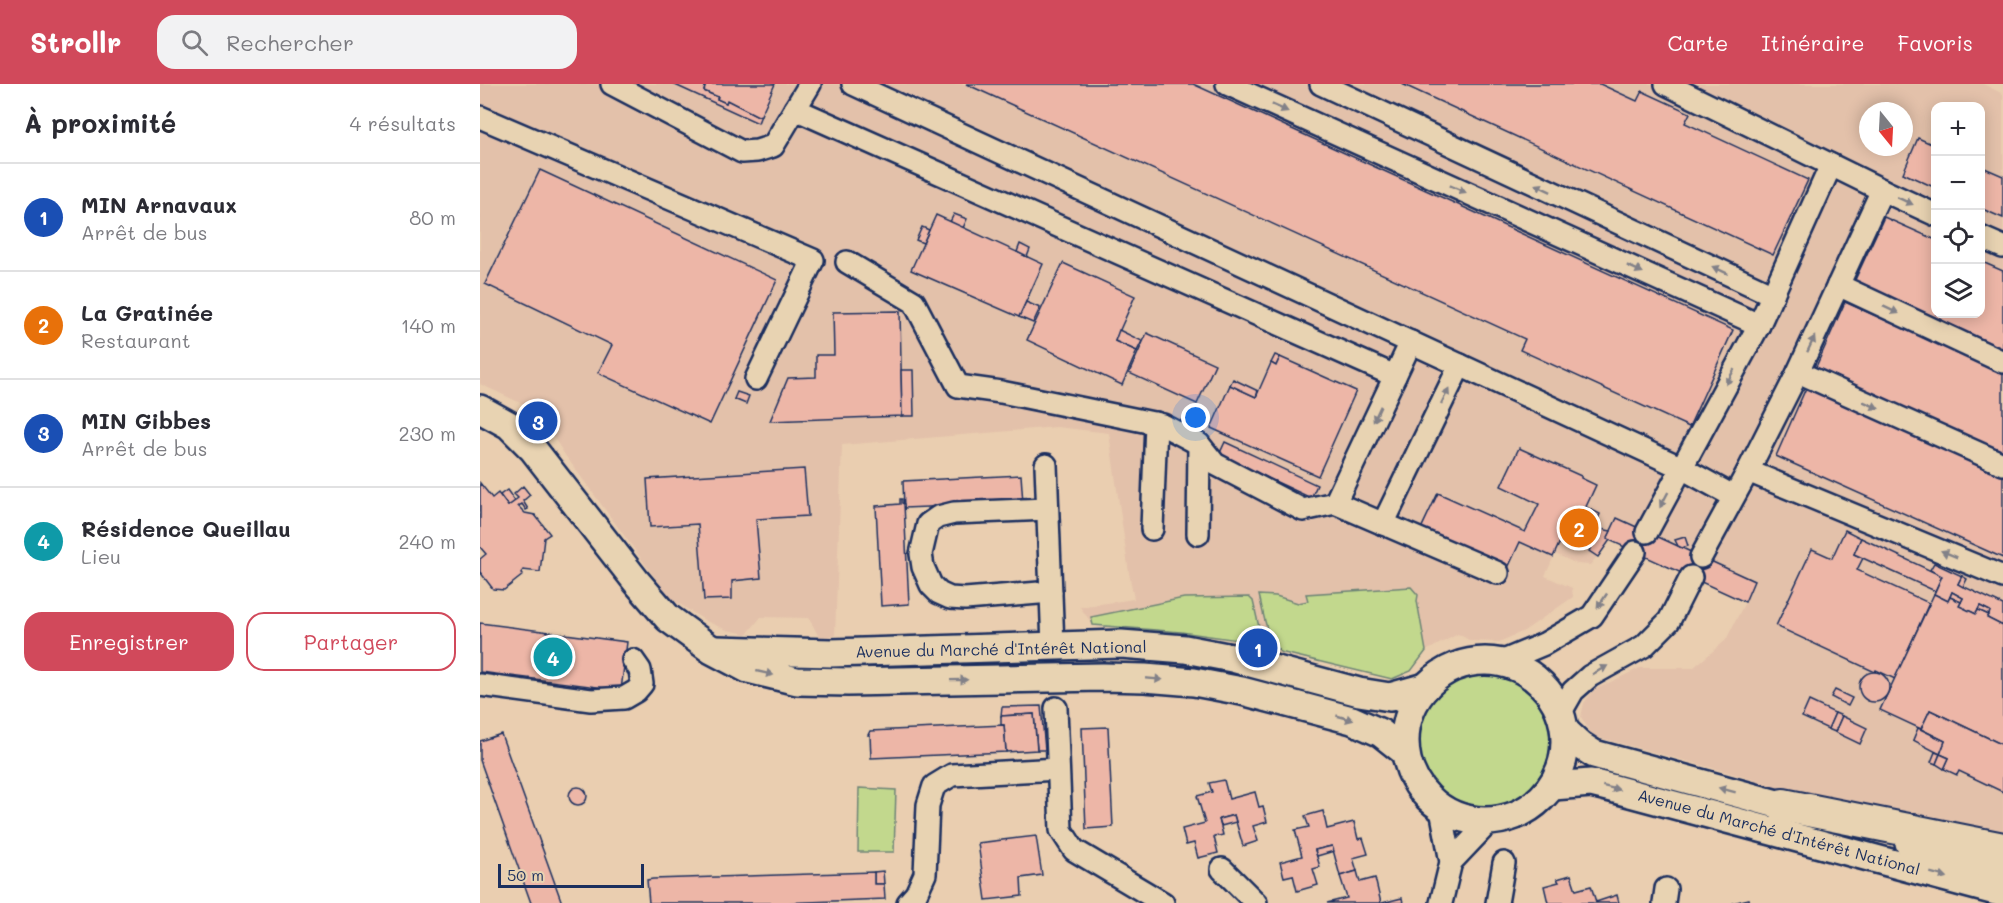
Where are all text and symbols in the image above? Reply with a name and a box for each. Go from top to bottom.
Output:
search box [157,15,577,69]
text: Strollr [30,24,121,60]
icon: search [178,26,211,59]
text: Rechercher [226,28,354,57]
text: Carte [1667,29,1728,56]
text: Itinéraire [1761,29,1864,56]
text: Favoris [1897,29,1973,56]
north arrow [1859,102,1913,156]
map controls [1931,102,1985,318]
button: + [1931,102,1985,156]
one-way arrow [1272,103,1290,113]
text: À proximité [24,106,176,140]
text: 4 résultats [350,110,456,136]
button: − [1931,156,1985,210]
one-way arrow [1534,183,1551,192]
one-way arrow [1449,184,1466,193]
text: MIN Arnavaux [81,190,237,219]
one-way arrow [1897,197,1914,206]
text: 1 [39,204,48,230]
text: 80 m [409,204,456,230]
button: locate [1931,210,1985,264]
text: Arrêt de bus [81,219,207,245]
one-way arrow [1627,264,1645,274]
button: layers [1931,264,1985,318]
one-way arrow [1711,266,1728,275]
text: La Gratinée [81,298,213,327]
one-way arrow [1883,305,1900,314]
text: 2 [38,312,49,338]
text: 140 m [401,312,456,338]
text: Restaurant [81,327,191,353]
one-way arrow [1807,335,1816,352]
one-way arrow [1725,369,1735,386]
one-way arrow [1440,387,1450,404]
pin: 3 [518,398,558,444]
one-way arrow [1862,400,1880,410]
your location [1181,403,1210,432]
text: MIN Gibbes [81,406,211,435]
one-way arrow [1373,406,1382,423]
text: 3 [38,420,50,446]
text: 230 m [398,420,456,446]
text: Arrêt de bus [81,435,207,461]
one-way arrow [1659,491,1668,508]
pin: 2 [1560,506,1598,550]
text: Résidence Queillau [81,514,291,543]
text: 4 [37,528,50,554]
text: 240 m [398,528,456,554]
text: Lieu [81,543,121,569]
one-way arrow [1940,549,1958,558]
one-way arrow [1597,592,1608,609]
button: Enregistrer [24,612,234,671]
button: Partager [246,612,456,671]
pin: 1 [1238,626,1278,670]
pin: 4 [534,634,572,680]
street label: Avenue du Marché d'Intérêt National [855,635,1147,662]
one-way arrow [1592,665,1609,675]
one-way arrow [756,669,774,679]
one-way arrow [1145,674,1164,684]
one-way arrow [950,675,969,685]
one-way arrow [1336,714,1354,724]
one-way arrow [1602,784,1620,793]
street label: Avenue du Marché d'Intérêt National [1636,784,1923,879]
one-way arrow [1717,785,1735,794]
scale bar [498,861,644,888]
text: 50 m [507,864,544,885]
one-way arrow [1930,871,1948,880]

